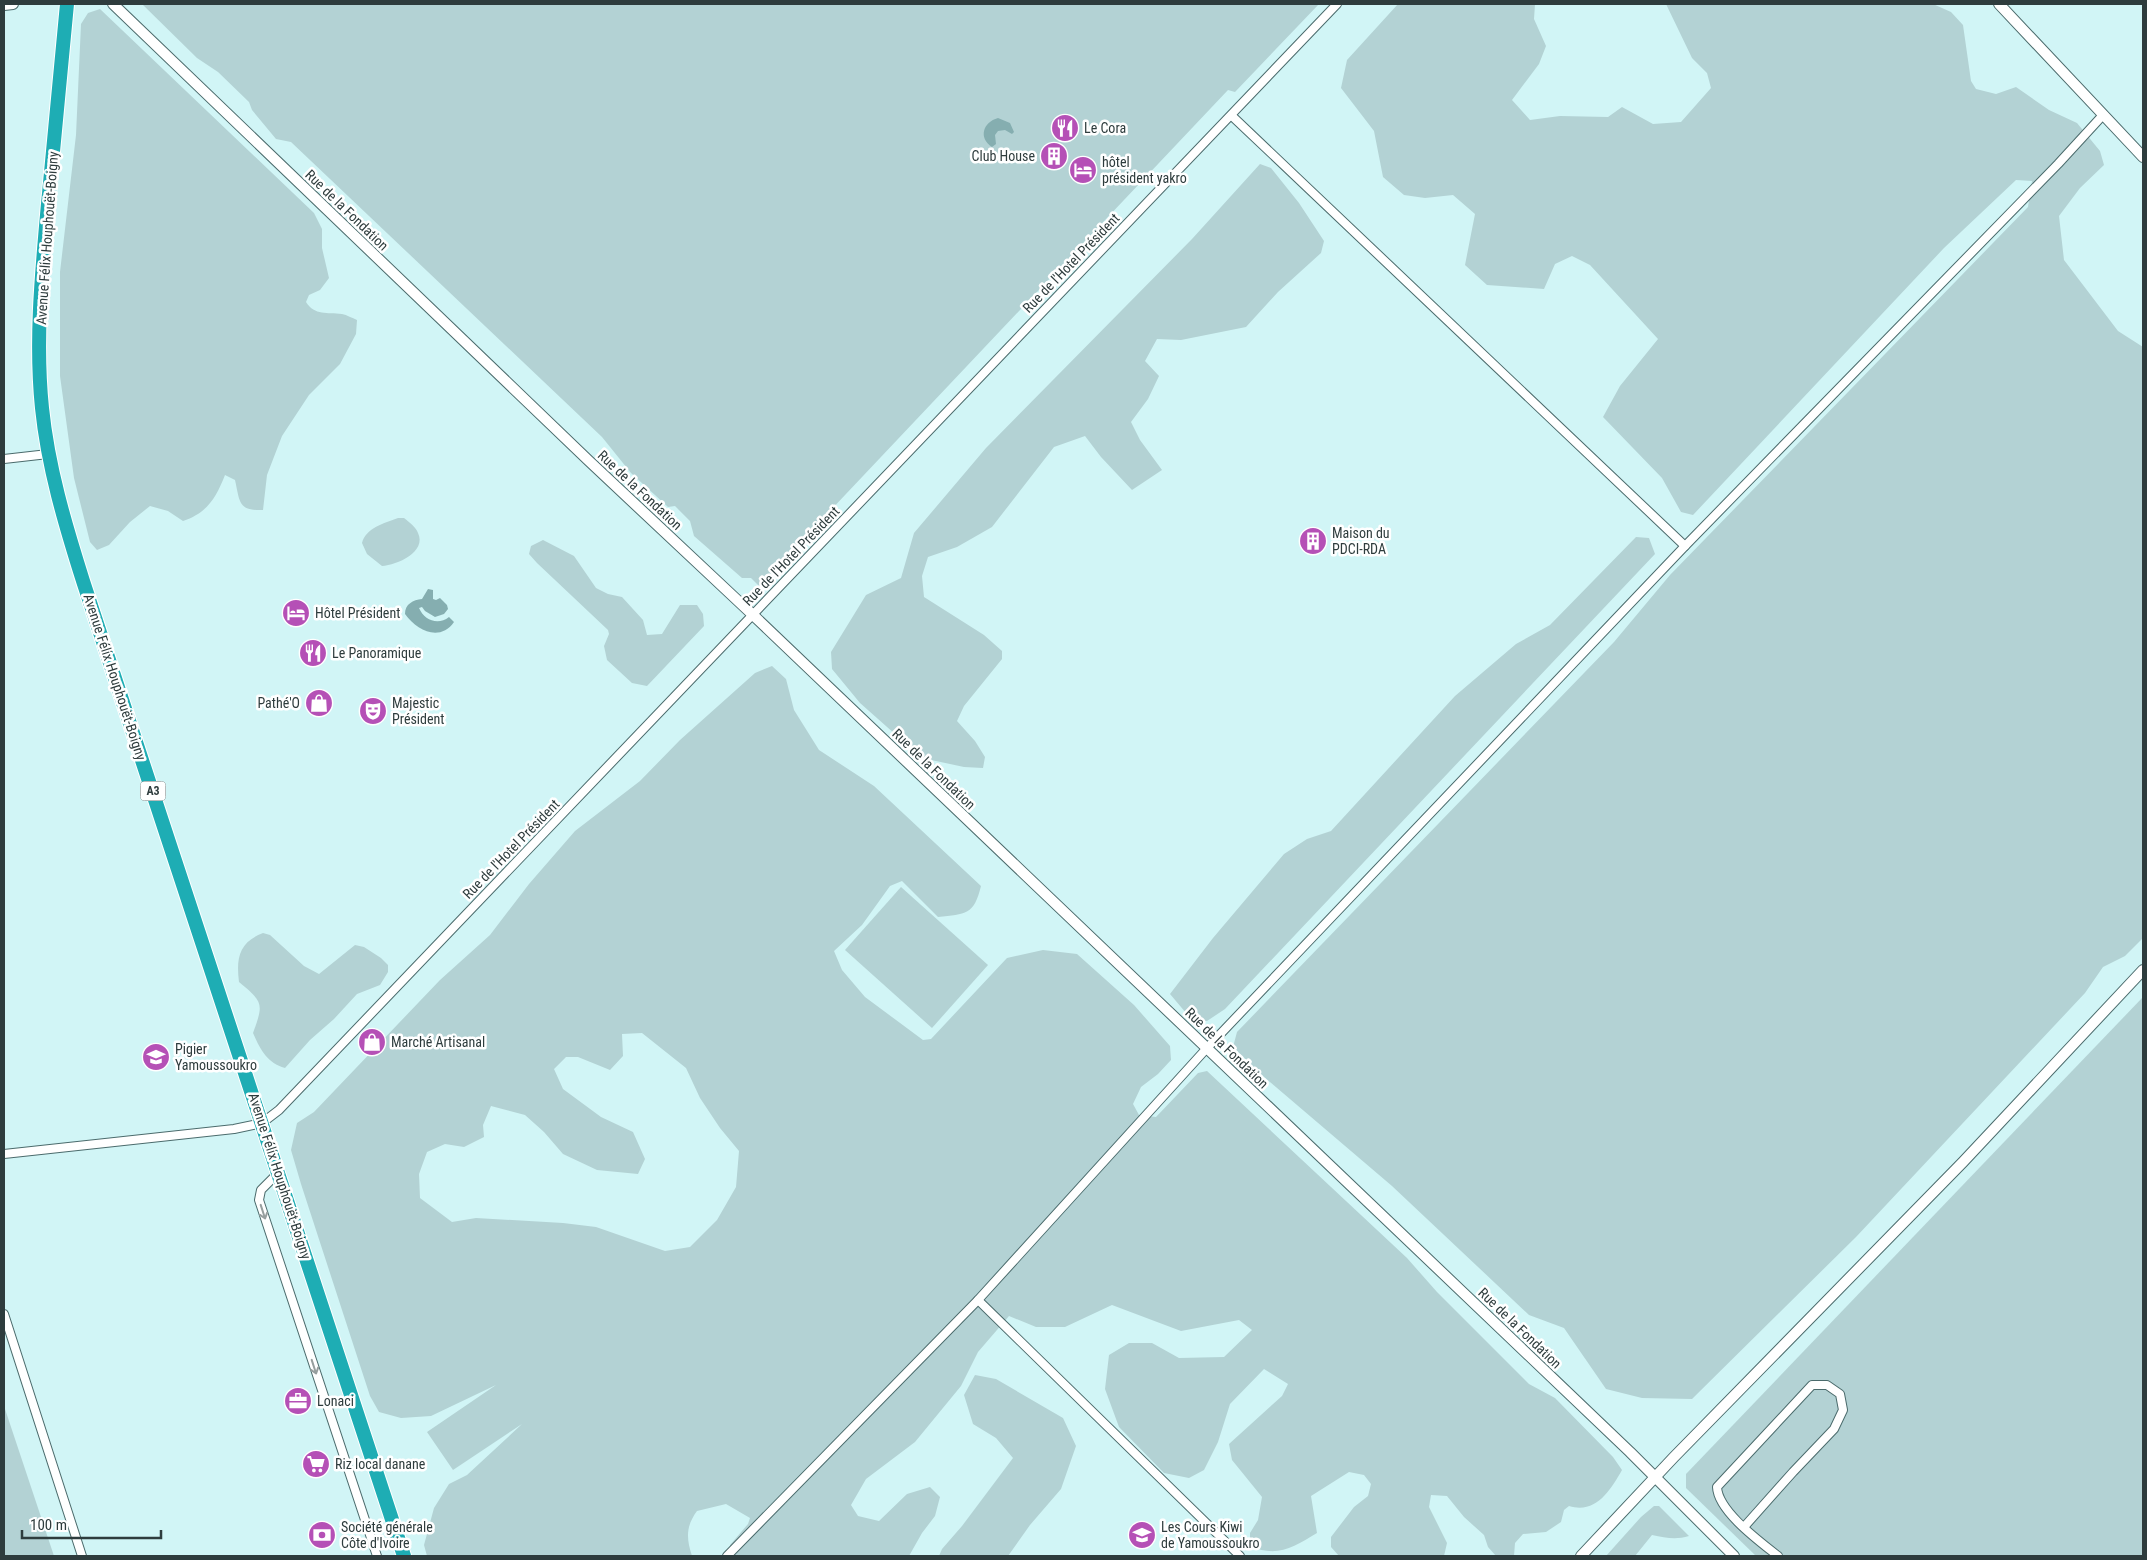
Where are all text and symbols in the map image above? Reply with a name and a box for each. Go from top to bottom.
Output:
restaurant icon: Le Cora [1050,113,1080,143]
place label: Le Cora [1084,120,1126,136]
building icon: Club House [1039,141,1069,171]
place label: Club House [972,148,1035,164]
street label: Avenue Félix Houphouët-Boigny [33,151,61,325]
place label: hôtel président yakro [1102,154,1187,186]
hotel icon: hôtel président yakro [1068,155,1098,185]
street label: Rue de la Fondation [302,166,392,254]
street label: Rue de l'Hotel Président [1020,210,1122,316]
street label: Rue de la Fondation [595,447,685,533]
street label: Rue de l'Hotel Président [740,503,842,609]
place label: Maison du PDCI-RDA [1332,525,1390,557]
building icon: Maison du PDCI-RDA [1298,526,1328,556]
street label: Avenue Félix Houphouët-Boigny [81,592,150,762]
hotel icon: Hôtel Président [281,598,311,628]
place label: Hôtel Président [315,605,400,621]
restaurant icon: Le Panoramique [298,638,328,668]
place label: Le Panoramique [332,645,422,661]
shop icon: Pathé'O [304,688,334,718]
place label: Pathé'O [257,695,300,711]
place label: Majestic Président [392,695,445,727]
theatre icon: Majestic Président [358,696,388,726]
street label: Rue de la Fondation [889,725,979,813]
road number: A3 [140,781,166,800]
street label: Rue de l'Hotel Président [460,796,562,902]
street label: Rue de la Fondation [1182,1004,1272,1092]
shop icon: Marché Artisanal [357,1027,387,1057]
place label: Marché Artisanal [391,1034,485,1050]
place label: Pigier Yamoussoukro [175,1041,257,1073]
school or university icon: Pigier Yamoussoukro [141,1042,171,1072]
street label: Avenue Félix Houphouët-Boigny [246,1091,315,1261]
one-way arrow [259,1204,268,1220]
street label: Rue de la Fondation [1475,1284,1565,1372]
one-way arrow [310,1358,319,1374]
office icon: Lonaci [283,1386,313,1416]
place label: Lonaci [317,1393,354,1409]
supermarket icon: Riz local danane [301,1449,331,1479]
place label: Riz local danane [335,1456,426,1472]
scale bar [22,1508,161,1540]
text: 100 m [30,1516,67,1534]
place label: Société générale Côte d'Ivoire [341,1519,433,1551]
place label: Les Cours Kiwi de Yamoussoukro [1161,1519,1260,1551]
bank icon: Société générale Côte d'Ivoire [307,1520,337,1550]
school or university icon: Les Cours Kiwi de Yamoussoukro [1127,1520,1157,1550]

